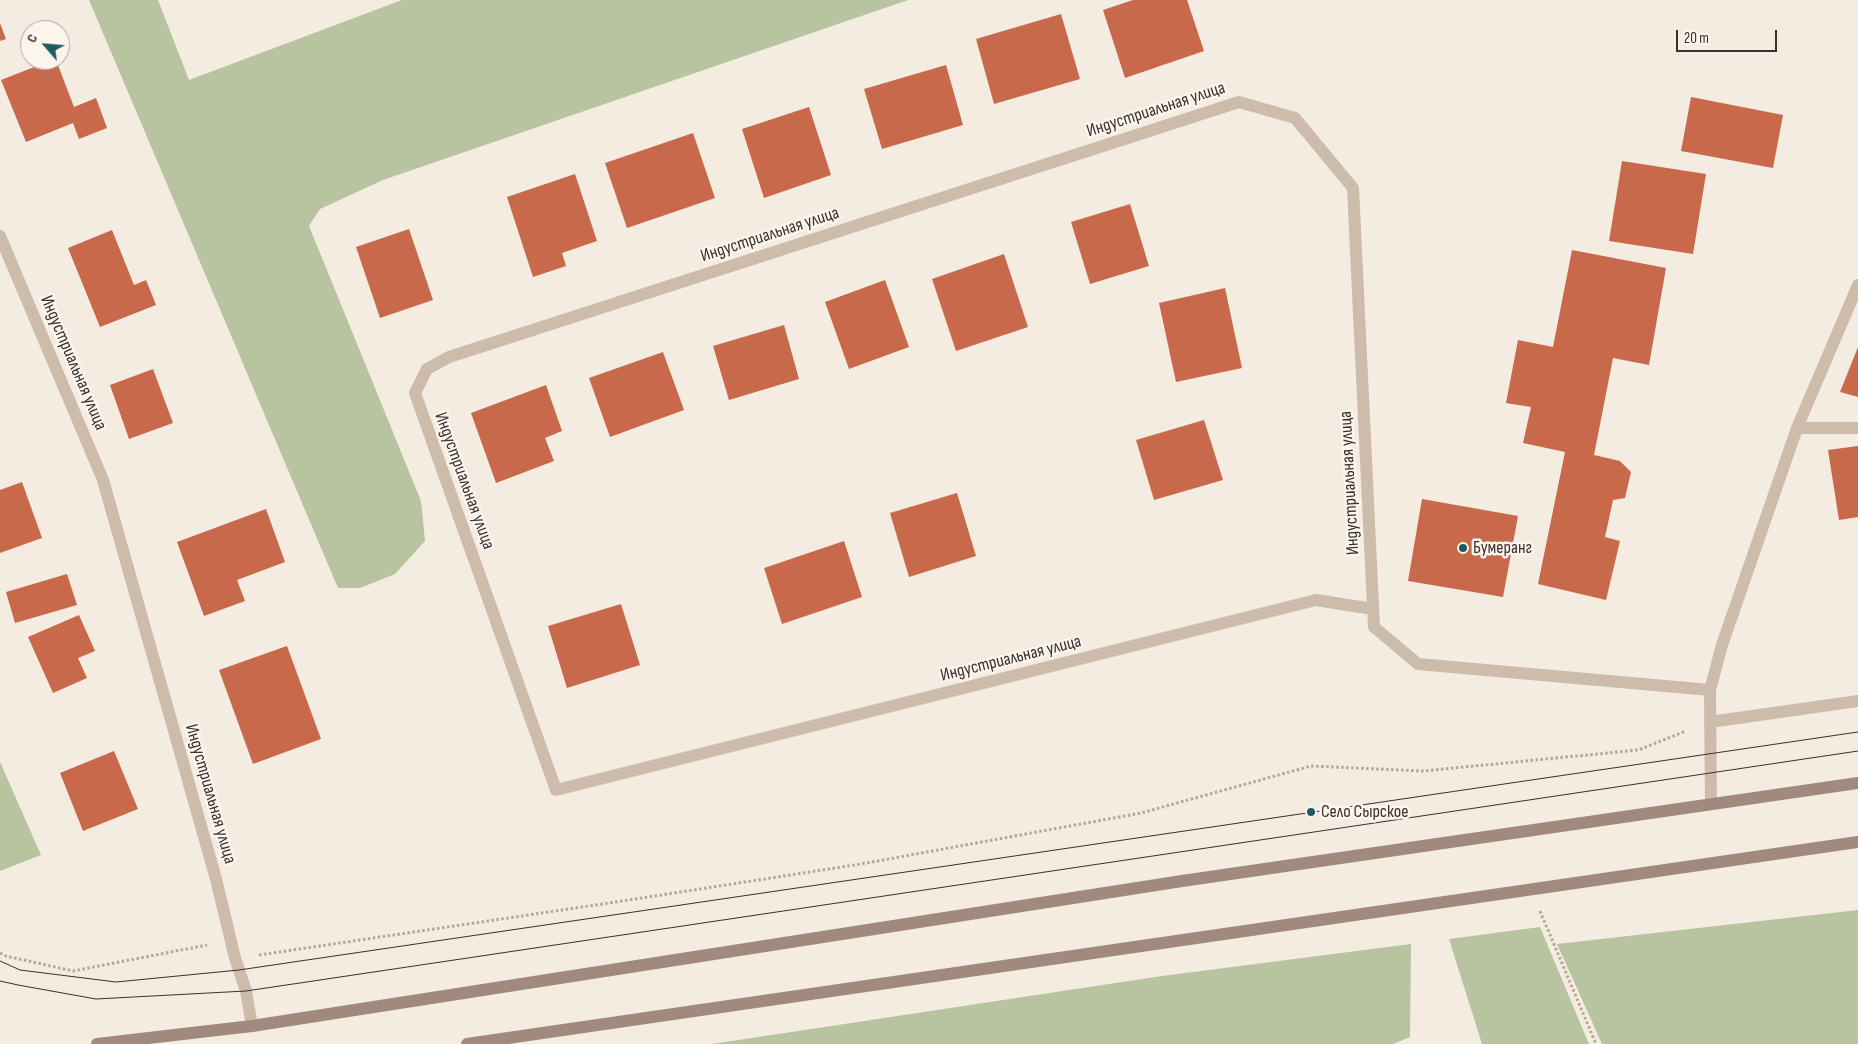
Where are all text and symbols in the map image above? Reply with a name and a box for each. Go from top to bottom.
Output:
north arrow [20,20,70,70]
scale bar [1678,20,1779,52]
text: 20 m [1684,29,1709,48]
text: С [23,31,41,45]
street label: Индустриальная улица [1084,77,1228,143]
street label: Индустриальная улица [698,202,842,268]
street label: Индустриальная улица [35,292,111,434]
street label: Индустриальная улица [429,410,499,552]
street label: Индустриальная улица [1335,410,1365,556]
place label: Бумеранг [1473,537,1532,559]
marker: Бумеранг [1457,542,1469,554]
street label: Индустриальная улица [938,631,1084,687]
street label: Индустриальная улица [180,722,240,866]
place label: Село Сырское [1321,801,1408,823]
marker: Село Сырское [1305,806,1317,818]

